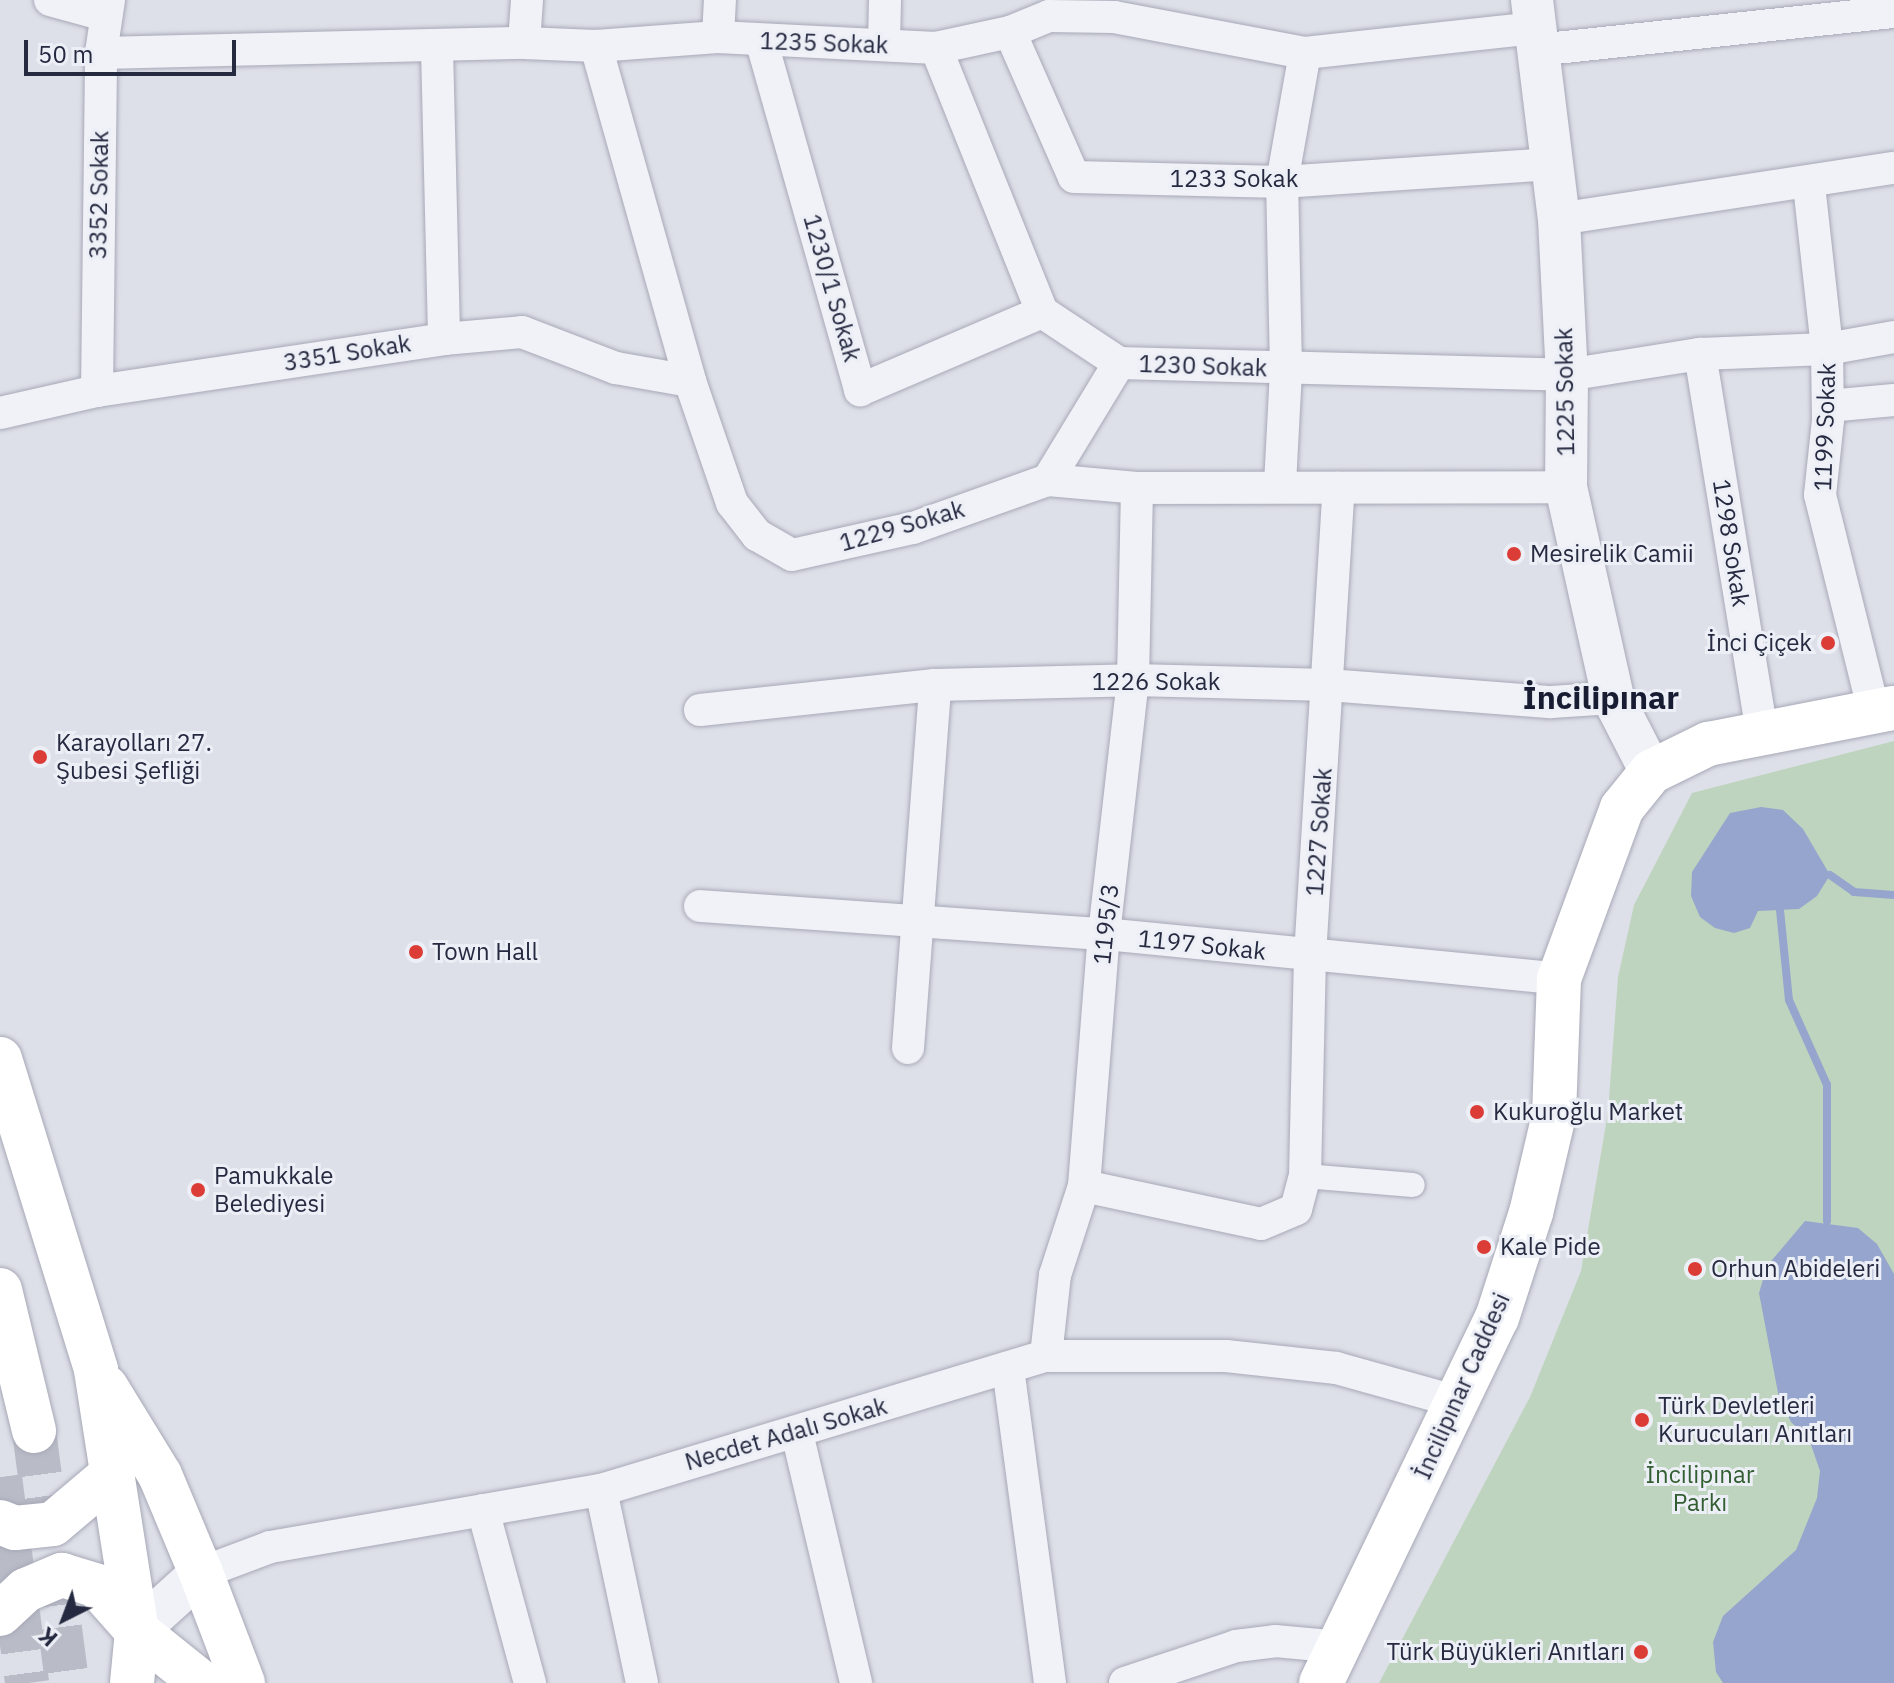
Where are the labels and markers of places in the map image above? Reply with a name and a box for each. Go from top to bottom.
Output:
place label: Mesirelik Camii [1530,540,1694,568]
marker: Mesirelik Camii [1505,545,1523,563]
place label: İnci Çiçek [1706,629,1812,657]
marker: İnci Çiçek [1819,634,1837,652]
place label: Karayolları 27. Şubesi Şefliği [56,729,212,785]
marker: Karayolları 27. Şubesi Şefliği [31,748,49,766]
place label: Town Hall [432,938,538,966]
marker: Town Hall [407,943,425,961]
place label: Kukuroğlu Market [1493,1098,1683,1126]
marker: Kukuroğlu Market [1468,1103,1486,1121]
place label: Pamukkale Belediyesi [214,1162,333,1218]
marker: Pamukkale Belediyesi [189,1181,207,1199]
place label: Kale Pide [1500,1233,1601,1261]
marker: Kale Pide [1475,1238,1493,1256]
place label: Orhun Abideleri [1711,1255,1880,1283]
marker: Orhun Abideleri [1686,1260,1704,1278]
place label: Türk Devletleri Kurucuları Anıtları [1658,1392,1852,1448]
marker: Türk Devletleri Kurucuları Anıtları [1633,1411,1651,1429]
place label: Türk Büyükleri Anıtları [1386,1638,1625,1666]
marker: Türk Büyükleri Anıtları [1632,1643,1650,1661]

